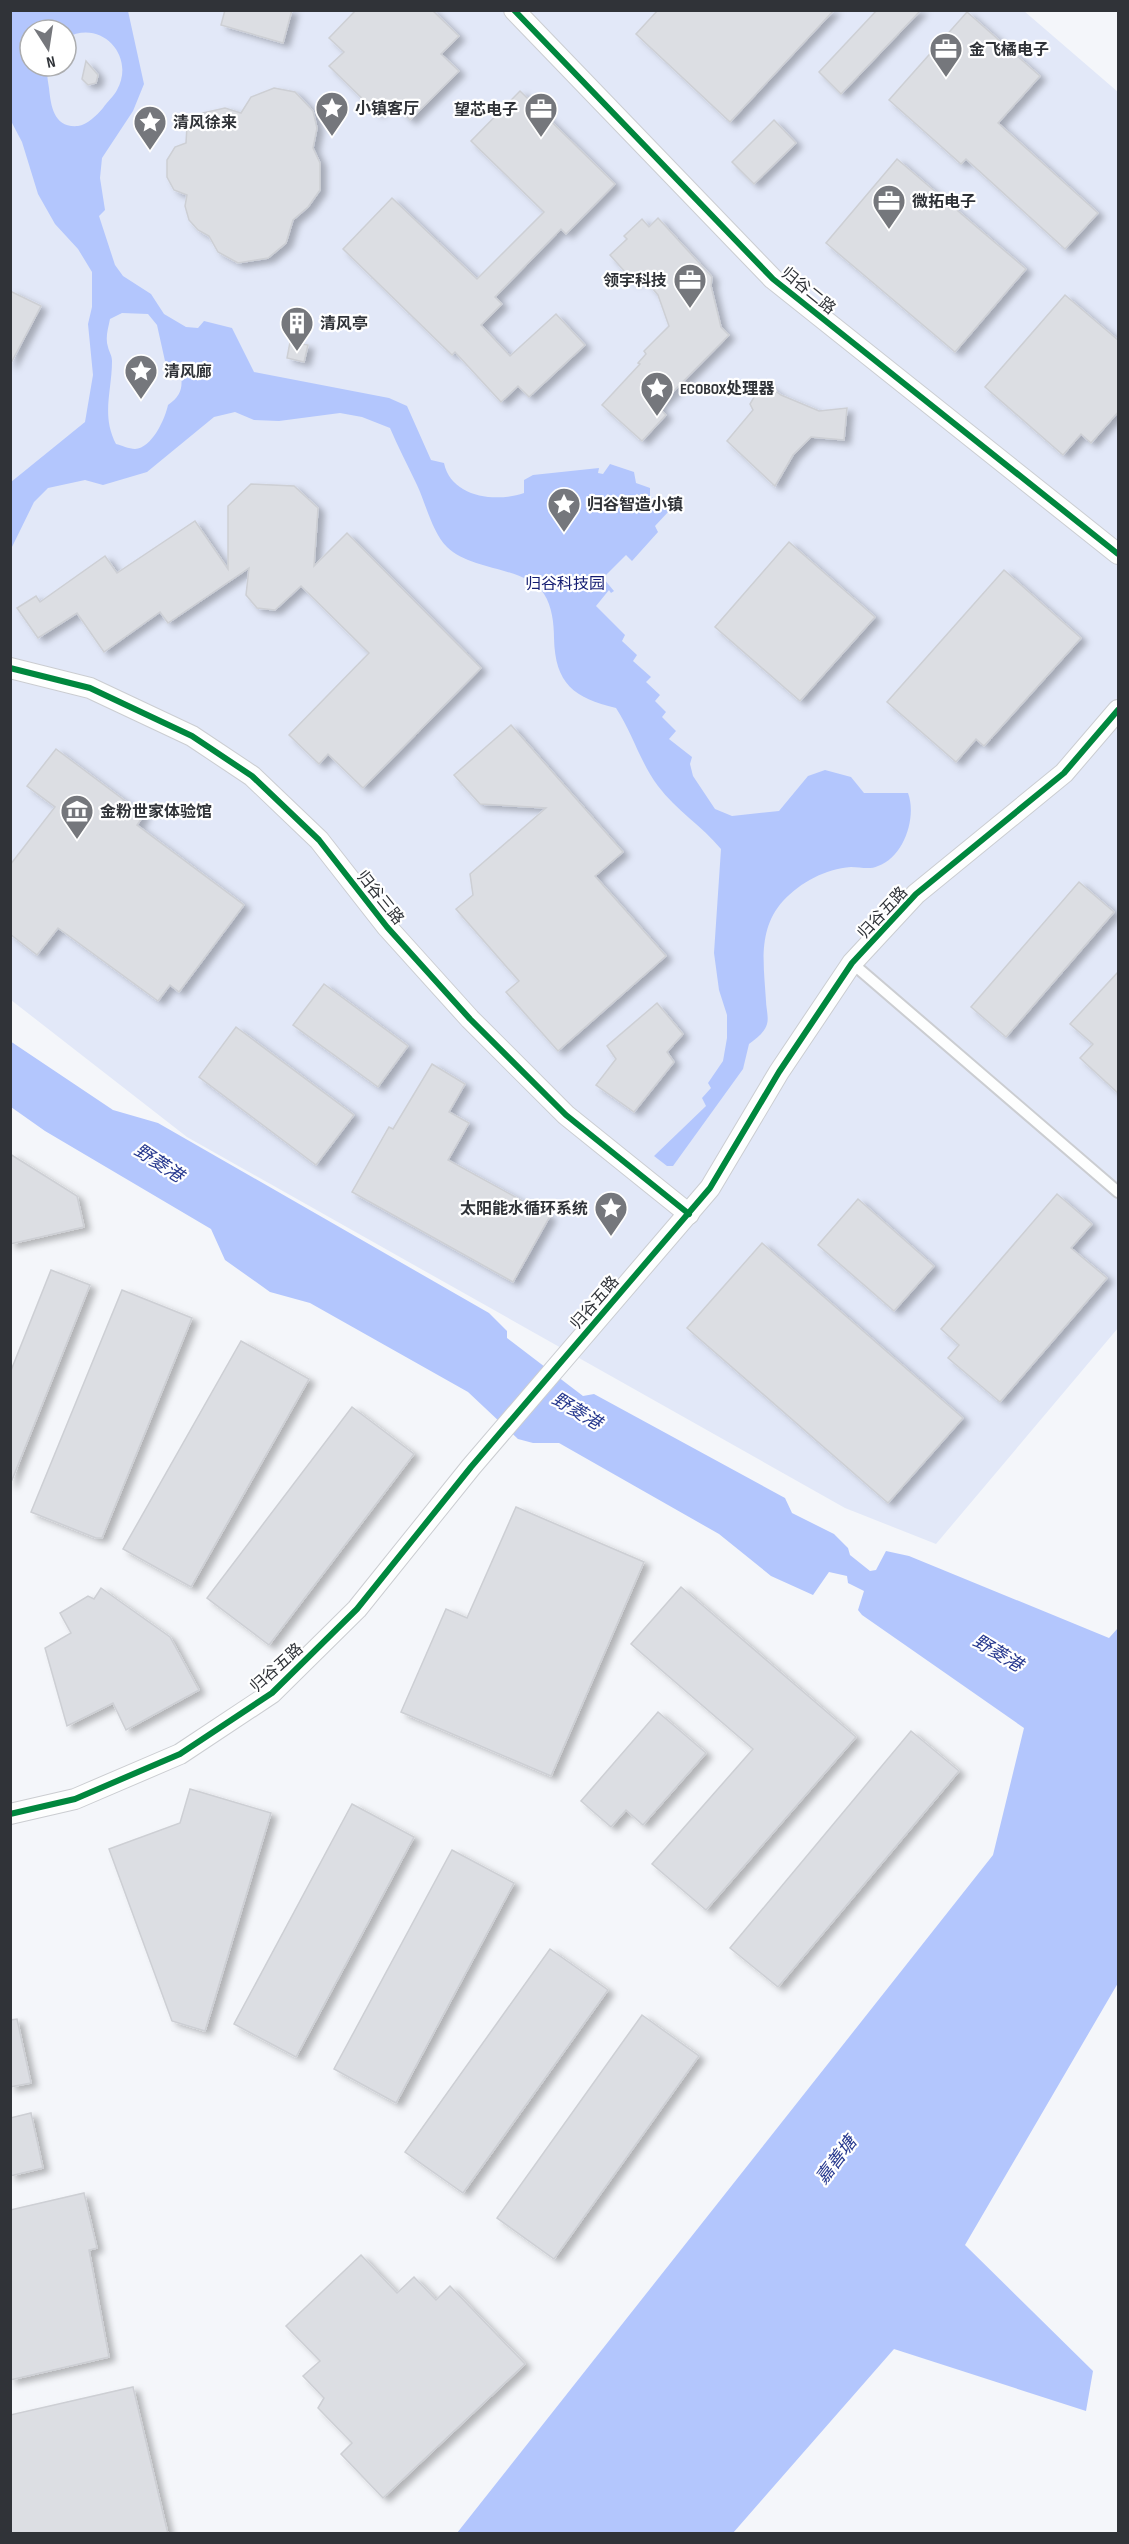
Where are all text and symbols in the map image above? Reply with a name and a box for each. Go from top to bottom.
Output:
north arrow [18,18,78,78]
office icon: 金飞橘电子 [928,31,964,78]
place label: 金飞橘电子 [969,41,1049,60]
text: N [45,51,57,71]
place icon: 小镇客厅 [314,90,350,137]
office icon: 望芯电子 [523,91,559,138]
place label: 小镇客厅 [355,99,419,119]
place label: 望芯电子 [454,101,518,120]
place icon: 清风徐来 [132,104,168,151]
place label: 清风徐来 [173,114,237,133]
office icon: 微拓电子 [871,183,907,230]
place label: 微拓电子 [912,193,976,212]
office icon: 领宇科技 [672,262,708,309]
street label: 归谷二路 [777,264,839,319]
place label: 领宇科技 [603,272,667,291]
building icon: 清风亭 [279,305,315,352]
place label: 清风亭 [320,315,368,334]
place icon: 清风廊 [123,353,159,400]
place label: 清风廊 [164,363,212,382]
place icon: ECOBOX处理器 [639,370,675,417]
place label: ECOBOX处理器 [680,380,774,399]
place icon: 归谷智造小镇 [546,486,582,533]
place label: 归谷智造小镇 [587,495,683,515]
park label: 归谷科技园 [525,575,605,594]
museum icon: 金粉世家体验馆 [59,793,95,840]
place label: 金粉世家体验馆 [100,803,212,822]
street label: 归谷三路 [352,867,407,929]
street label: 归谷五路 [854,883,912,943]
water label: 野菱港 [130,1140,190,1189]
place icon: 太阳能水循环系统 [593,1190,629,1237]
place label: 太阳能水循环系统 [460,1199,588,1219]
street label: 归谷五路 [567,1273,623,1333]
water label: 野菱港 [548,1389,608,1436]
water label: 野菱港 [969,1631,1029,1678]
street label: 归谷五路 [247,1640,307,1697]
water label: 嘉善塘 [812,2130,863,2188]

